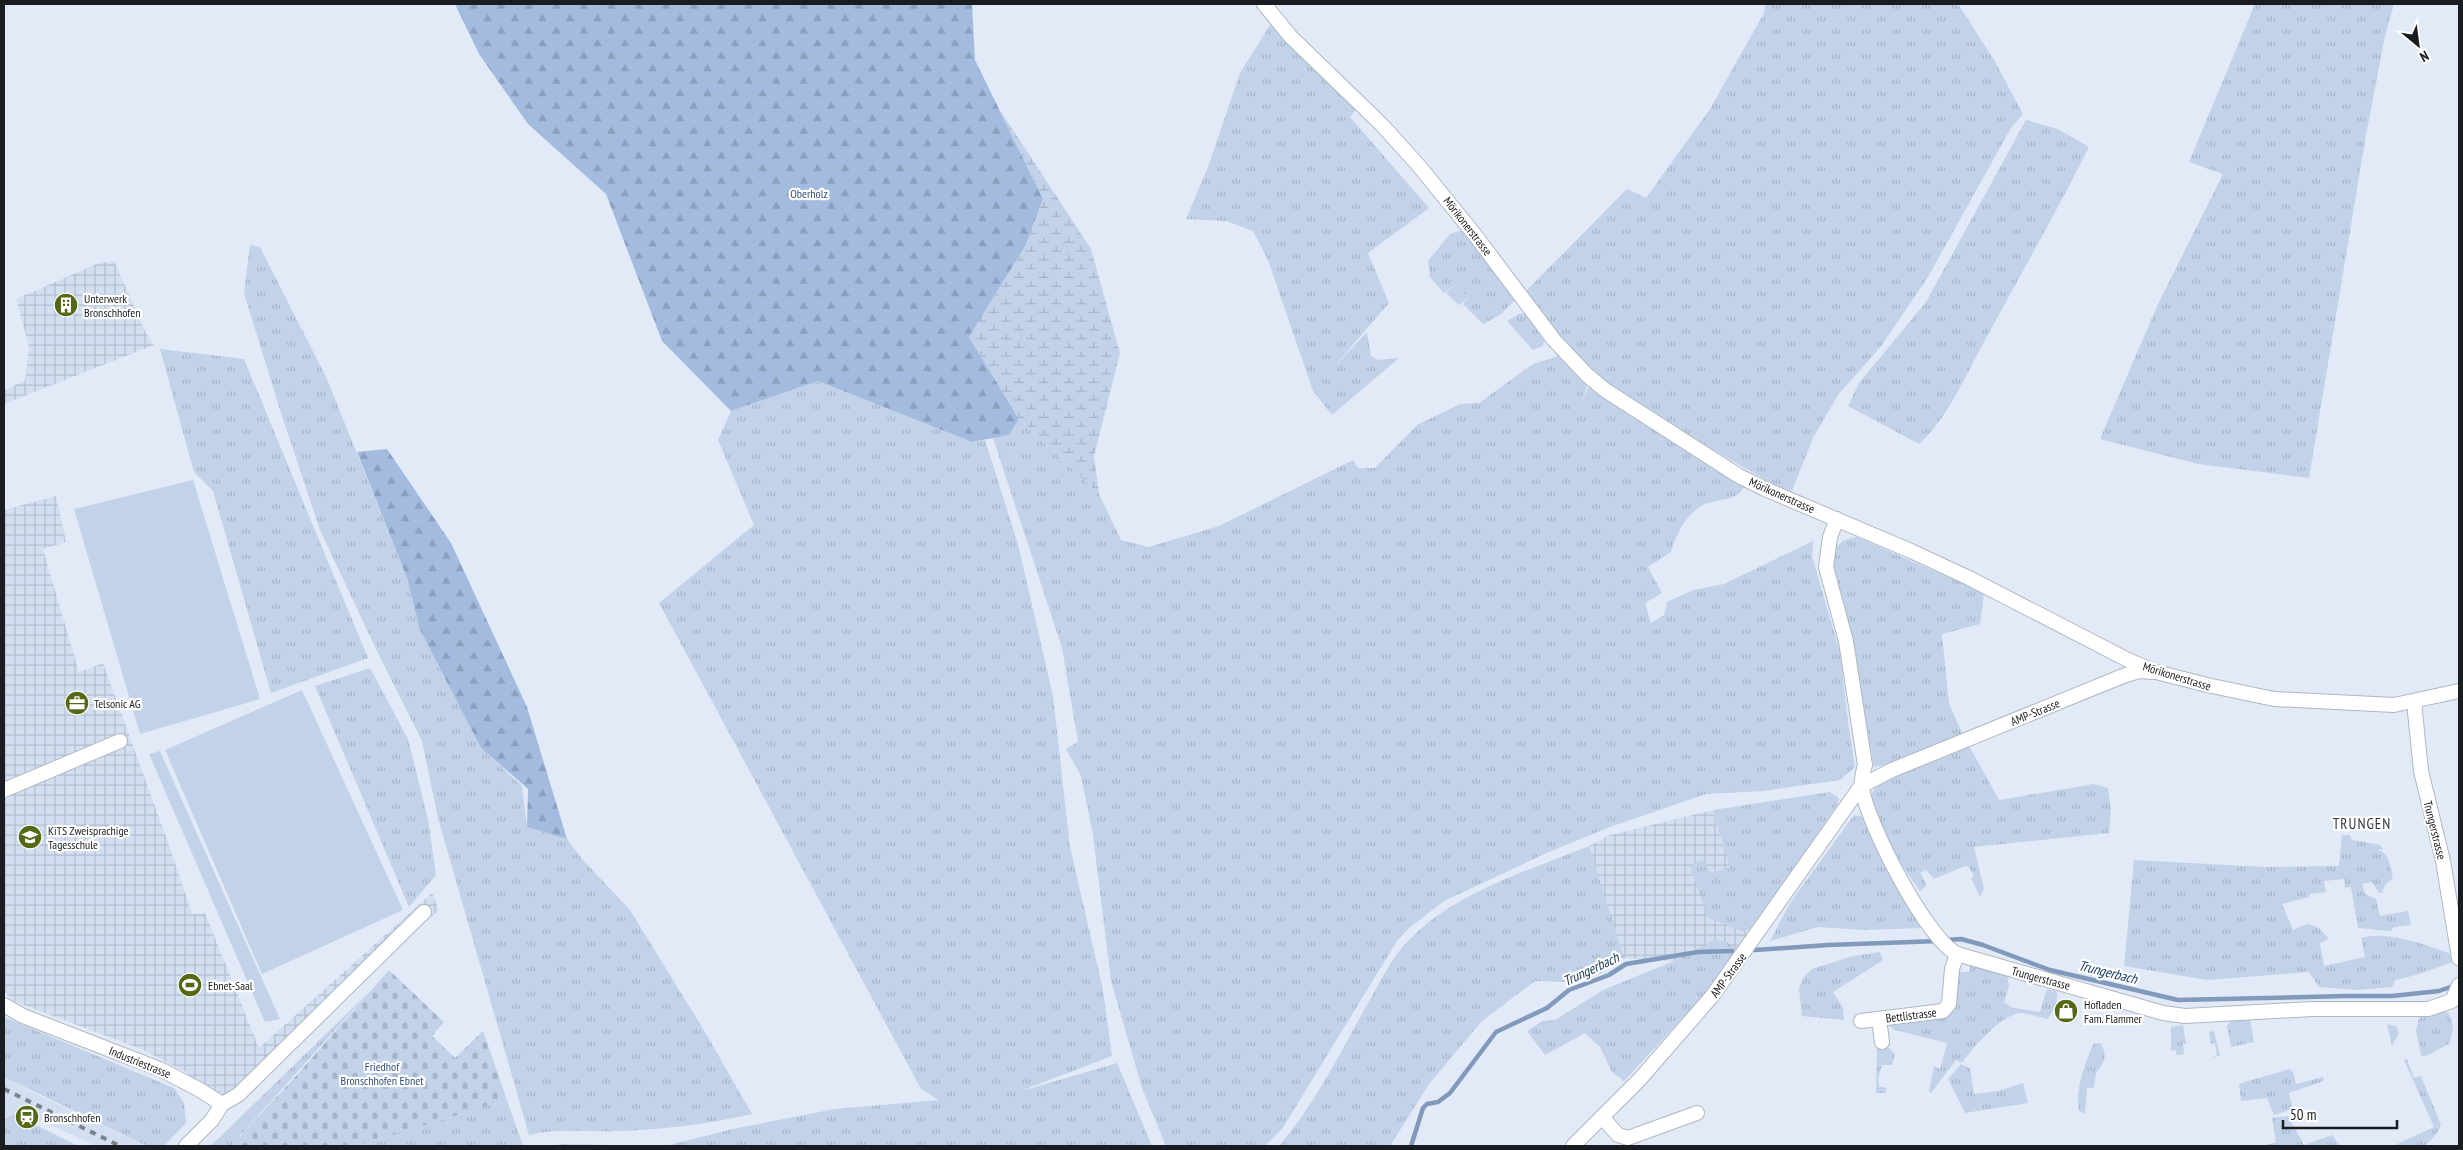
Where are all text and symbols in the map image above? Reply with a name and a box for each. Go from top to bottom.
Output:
north arrow [2393,20,2443,70]
text: N [2417,47,2432,66]
park label: Oberholz [790,186,828,201]
street label: Mörikonerstrasse [1440,194,1496,258]
place label: Unterwerk Bronschhofen [84,291,141,320]
building icon: Unterwerk Bronschhofen [53,292,79,318]
street label: Mörikonerstrasse [1747,474,1817,516]
street label: Mörikonerstrasse [2141,659,2213,693]
office icon: Telsonic AG [64,690,90,716]
street label: AMP-Strasse [2008,695,2062,729]
place label: Telsonic AG [94,696,141,711]
street label: Trungerstrasse [2420,799,2450,861]
district label: TRUNGEN [2333,814,2391,833]
place label: KiTS Zweisprachige Tagesschule [48,823,129,852]
school or university icon: KiTS Zweisprachige Tagesschule [17,824,43,850]
water label: Trungerbach [1560,948,1623,990]
street label: AMP-Strasse [1707,950,1749,1000]
water label: Trungerbach [2077,956,2140,988]
street label: Trungerstrasse [2010,963,2072,993]
sports icon: Ebnet-Saal [177,972,203,998]
place label: Ebnet-Saal [208,978,253,993]
place label: Hofladen Fam. Flammer [2084,997,2143,1026]
shop icon: Hofladen Fam. Flammer [2053,998,2079,1024]
street label: Bettlistrasse [1885,1004,1937,1026]
street label: Industriestrasse [107,1043,173,1081]
park label: Friedhof Bronschhofen Ebnet [341,1059,424,1088]
scale bar [2283,1098,2397,1130]
station icon: Bronschhofen [14,1104,40,1130]
text: 50 m [2290,1105,2316,1124]
place label: Bronschhofen [44,1110,101,1125]

